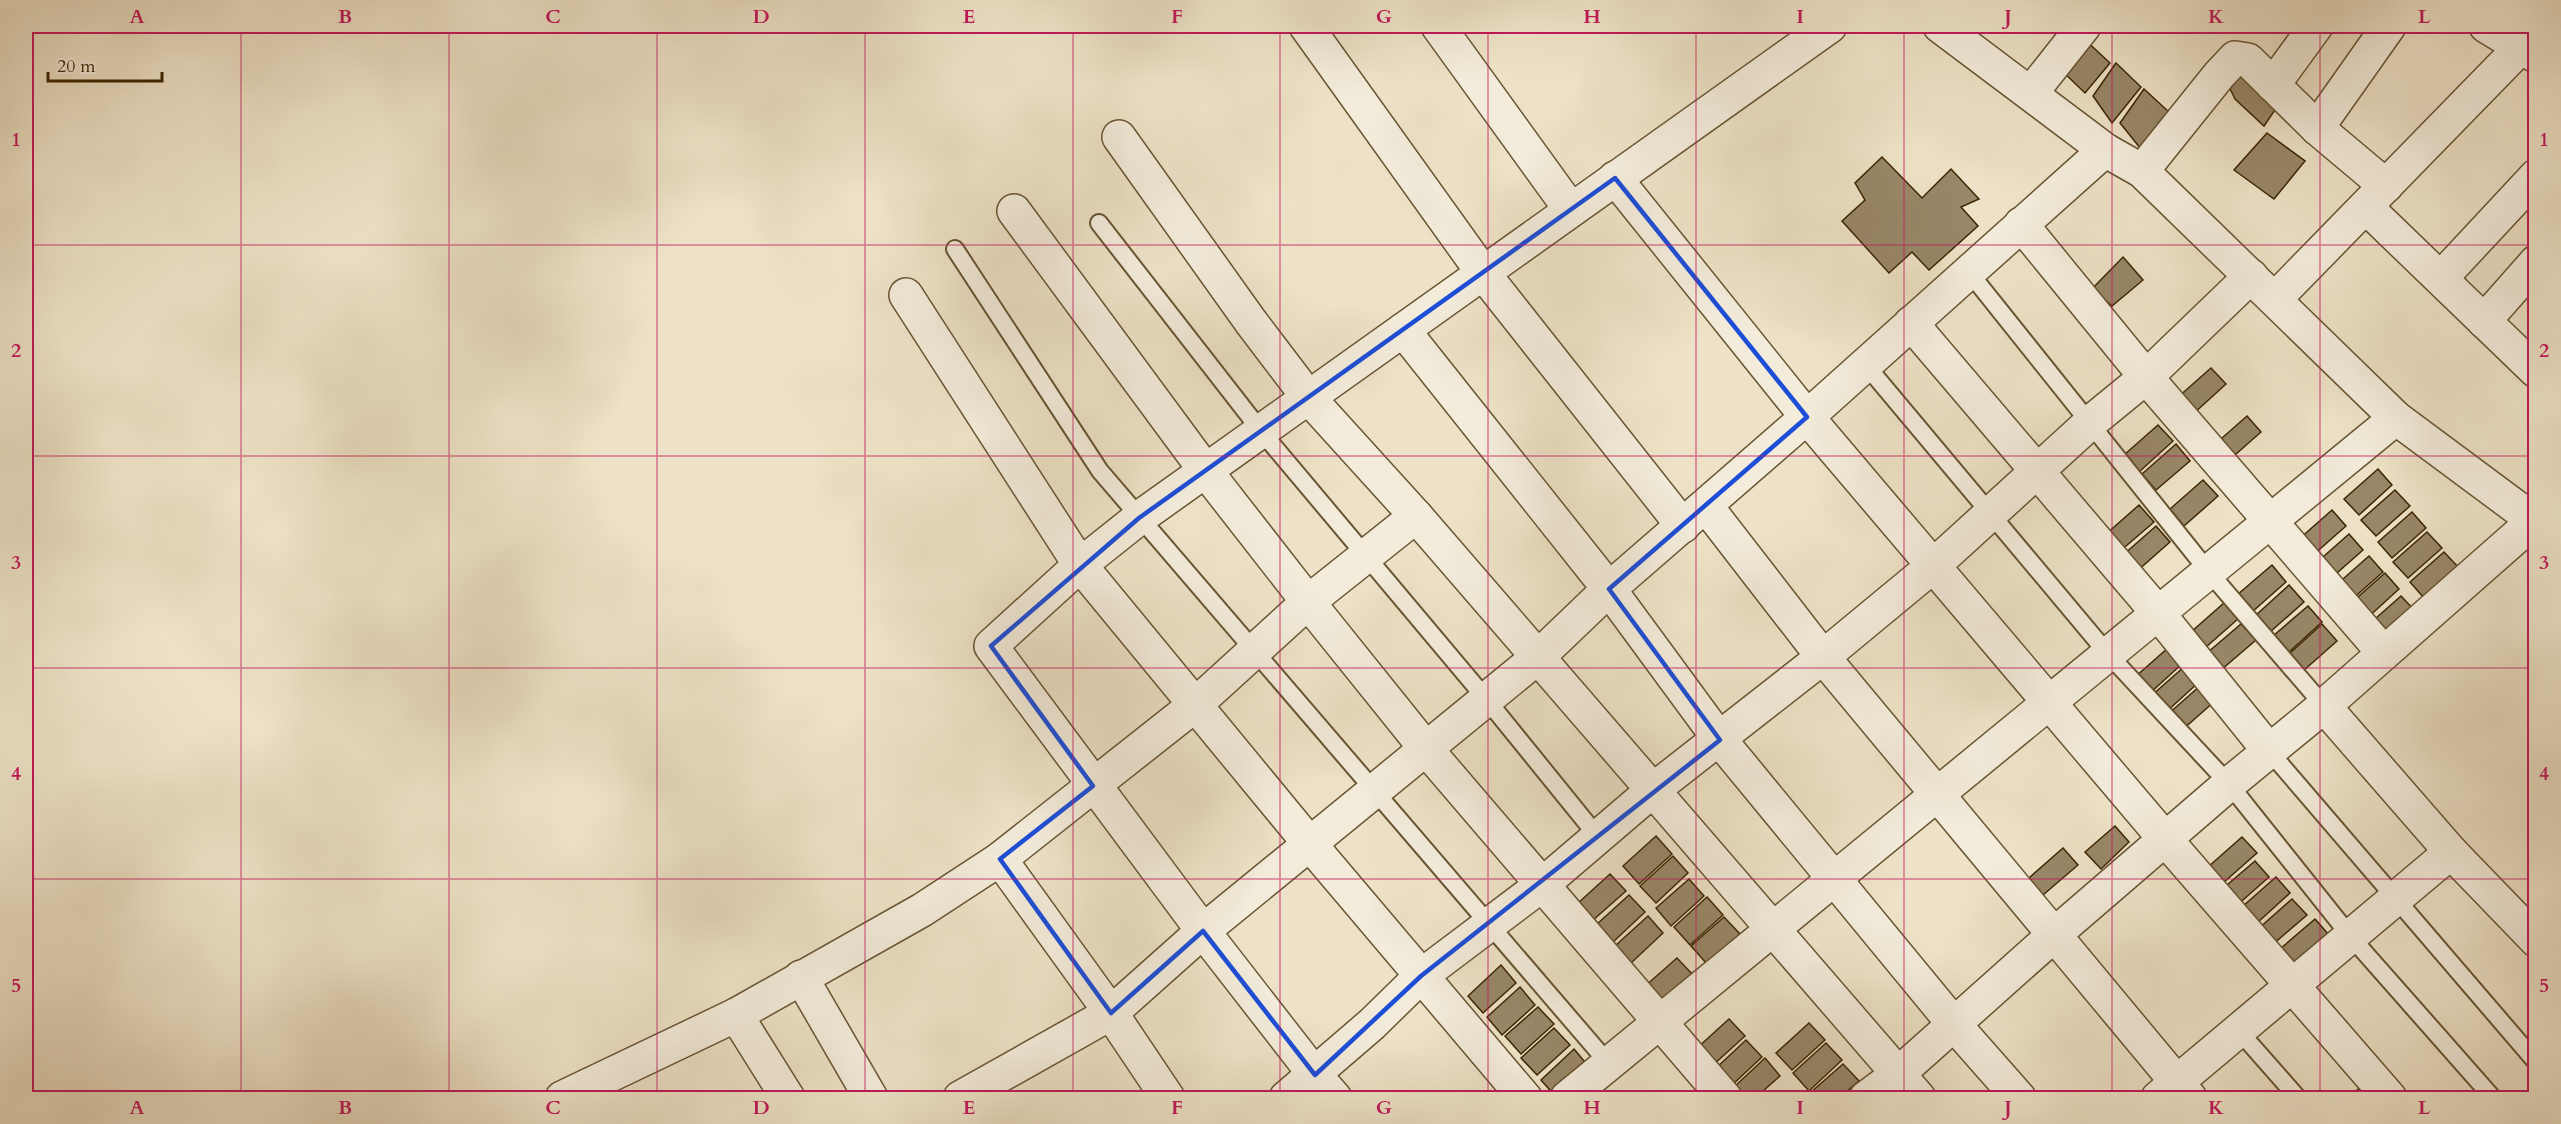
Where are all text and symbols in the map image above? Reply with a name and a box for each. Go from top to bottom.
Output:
text: A [129,3,145,30]
text: B [338,3,352,30]
text: C [545,3,561,30]
text: D [752,3,770,30]
text: E [963,3,975,30]
text: F [1171,3,1183,30]
text: G [1376,3,1392,30]
text: H [1583,3,1601,30]
text: I [1796,3,1804,30]
text: J [2001,3,2012,30]
text: K [2208,3,2225,30]
text: L [2418,3,2431,30]
scale bar [48,45,162,83]
text: 20 m [57,54,96,79]
text: 1 [11,126,21,153]
text: 1 [2539,126,2549,153]
text: 2 [11,337,21,364]
text: 2 [2539,337,2549,364]
text: 3 [11,549,21,576]
text: 3 [2539,549,2549,576]
text: 4 [11,760,21,787]
text: 4 [2539,760,2549,787]
text: 5 [11,972,21,999]
text: 5 [2539,972,2549,999]
text: A [129,1094,145,1121]
text: B [338,1094,352,1121]
text: C [545,1094,561,1121]
text: D [752,1094,770,1121]
text: E [963,1094,975,1121]
text: F [1171,1094,1183,1121]
text: G [1376,1094,1392,1121]
text: H [1583,1094,1601,1121]
text: I [1796,1094,1804,1121]
text: J [2001,1094,2012,1121]
text: K [2208,1094,2225,1121]
text: L [2418,1094,2431,1121]

